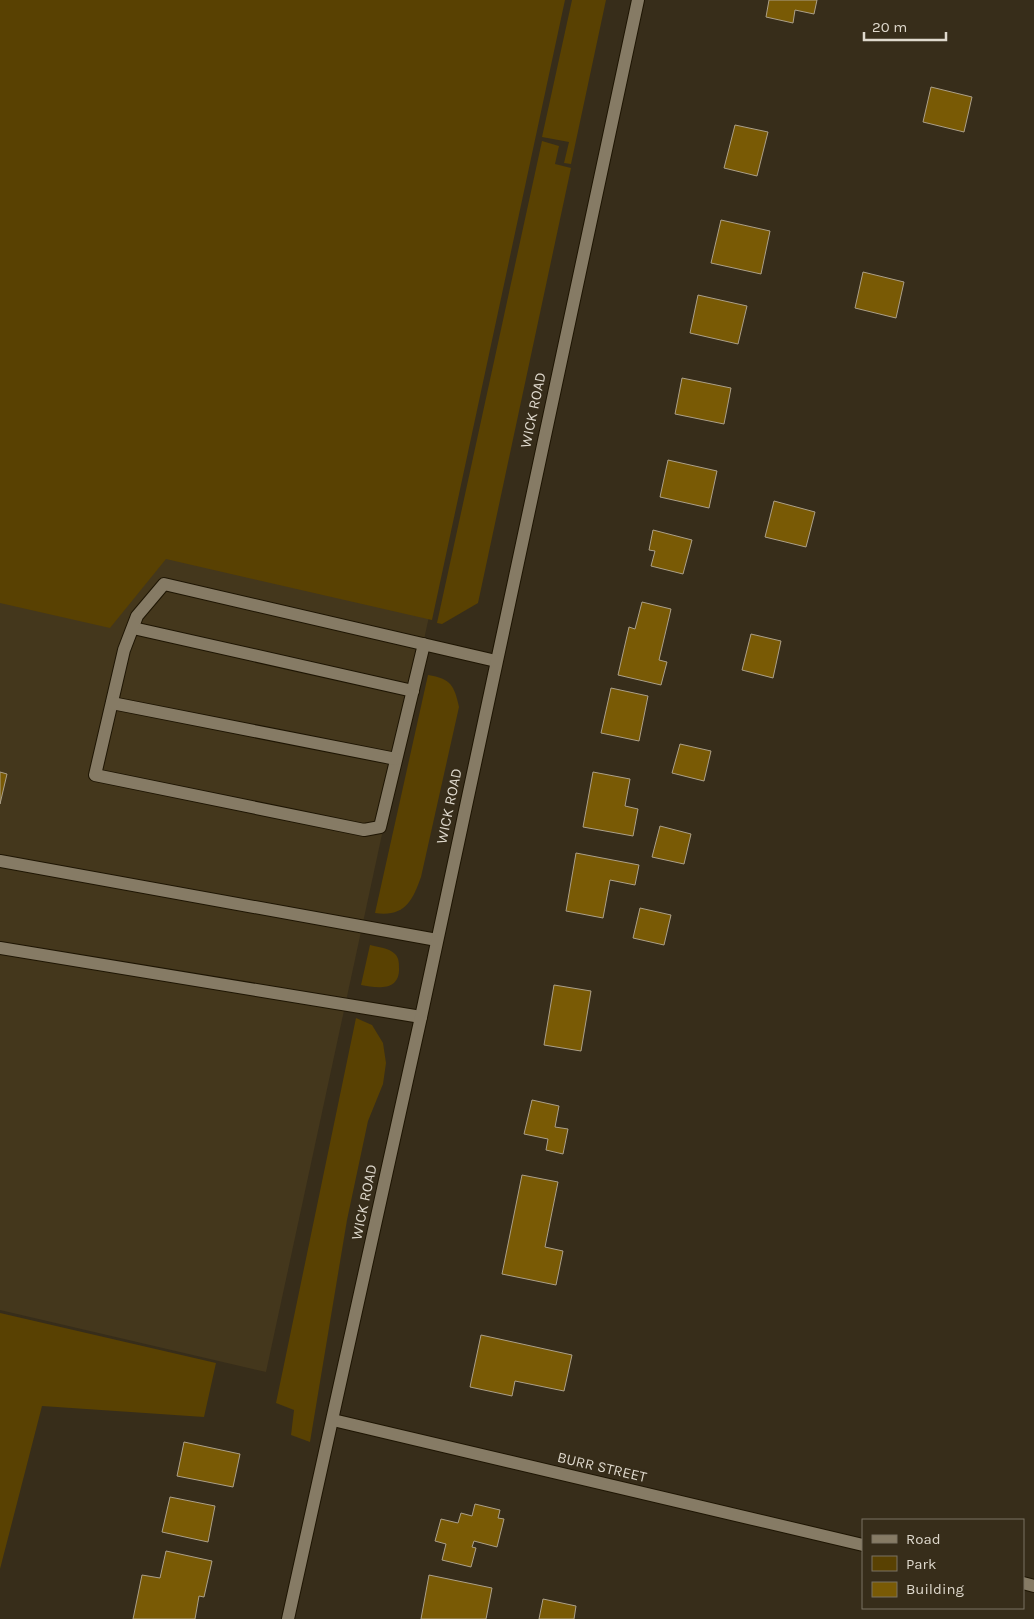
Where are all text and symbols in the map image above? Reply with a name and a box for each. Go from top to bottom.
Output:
scale bar [864,10,946,42]
text: 20 m [872,18,907,36]
street label: WICK ROAD [516,371,550,449]
street label: WICK ROAD [432,767,466,845]
street label: WICK ROAD [347,1163,381,1241]
street label: BURR STREET [556,1448,649,1486]
legend [862,1519,1024,1609]
text: Road [906,1530,941,1548]
text: Park [906,1555,936,1573]
text: Building [906,1580,964,1598]

